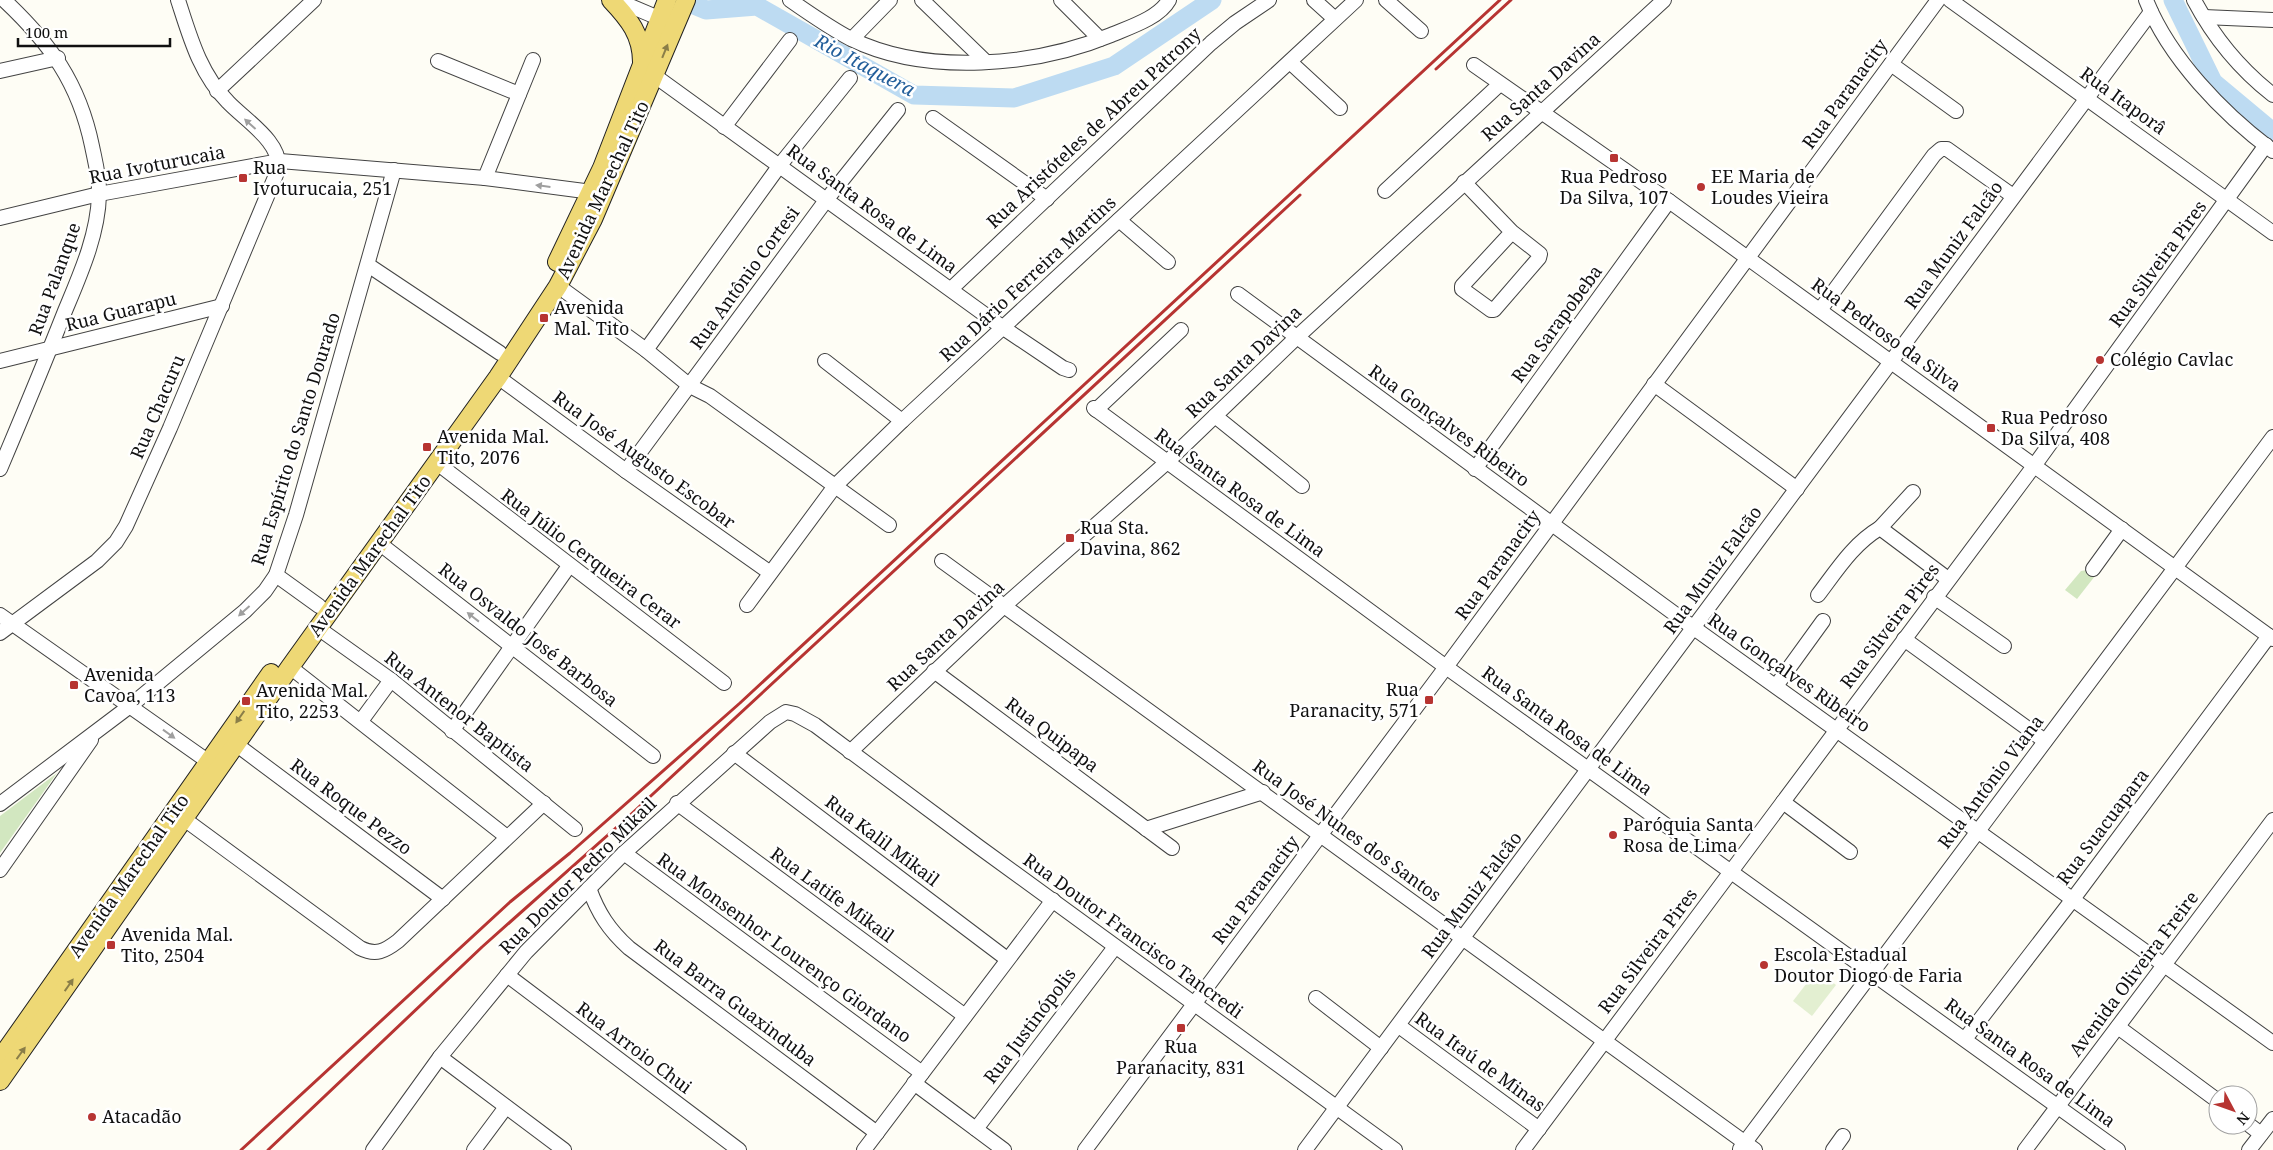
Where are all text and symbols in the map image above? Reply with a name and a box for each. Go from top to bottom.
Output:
scale bar [18,15,170,47]
street label: Rua Aristóteles de Abreu Patrony [981,21,1206,233]
text: 100 m [25,22,68,42]
water label: Rio Itaquera [809,27,920,102]
street label: Rua Santa Davina [1476,27,1605,146]
street label: Rua Paranacity [1796,33,1893,153]
one-way arrow [662,44,670,58]
street label: Rua Itaporâ [2076,61,2171,140]
street label: Avenida Marechal Tito [550,96,654,283]
one-way arrow [243,118,256,129]
street label: Rua Santa Rosa de Lima [782,138,963,278]
street label: Rua Ivoturucaia [87,139,227,189]
marker: Rua Pedroso Da Silva, 107 [1608,152,1620,164]
place label: Rua Ivoturucaia, 251 [253,155,392,200]
place label: Rua Pedroso Da Silva, 107 [1560,164,1668,209]
place label: EE Maria de Loudes Vieira [1711,164,1829,209]
marker: Rua Ivoturucaia, 251 [237,172,249,184]
street label: Rua Muniz Falcão [1899,176,2008,313]
marker: EE Maria de Loudes Vieira [1695,181,1707,193]
one-way arrow [535,182,551,190]
street label: Rua Dário Ferreira Martins [934,190,1121,366]
street label: Rua Silveira Pires [2103,195,2211,331]
street label: Rua Antônio Cortesi [684,201,804,354]
street label: Rua Palanque [23,219,86,338]
street label: Rua Sarapobeba [1505,260,1607,387]
street label: Rua Pedroso da Silva [1807,272,1966,397]
street label: Rua Guarapu [63,286,179,336]
place label: Avenida Mal. Tito [554,295,629,340]
street label: Rua Santa Davina [1180,300,1306,423]
street label: Rua Espírito do Santo Dourado [245,309,345,568]
marker: Avenida Mal. Tito [538,312,550,324]
place label: Colégio Cavlac [2110,347,2233,371]
street label: Rua Chacuru [124,350,190,462]
marker: Colégio Cavlac [2094,354,2106,366]
street label: Rua Gonçalves Ribeiro [1364,359,1535,492]
street label: Rua José Augusto Escobar [549,385,741,534]
place label: Rua Pedroso Da Silva, 408 [2001,405,2110,450]
street label: Rua Santa Rosa de Lima [1150,422,1331,562]
marker: Rua Pedroso Da Silva, 408 [1985,422,1997,434]
place label: Avenida Mal. Tito, 2076 [437,424,549,469]
marker: Avenida Mal. Tito, 2076 [421,441,433,453]
street label: Avenida Marechal Tito [302,470,436,641]
street label: Rua Júlio Cerqueira Cerar [497,483,687,634]
street label: Rua Muniz Falcão [1658,501,1767,638]
street label: Rua Paranacity [1449,504,1546,624]
place label: Rua Sta. Davina, 862 [1080,515,1181,560]
marker: Rua Sta. Davina, 862 [1064,532,1076,544]
street label: Rua Osvaldo José Barbosa [434,557,623,712]
street label: Rua Silveira Pires [1834,558,1944,693]
street label: Rua Santa Davina [882,575,1009,696]
one-way arrow [239,605,251,617]
street label: Rua Gonçalves Ribeiro [1704,607,1876,737]
one-way arrow [467,611,480,622]
street label: Rua Antenor Baptista [380,645,539,777]
street label: Rua Santa Rosa de Lima [1477,660,1658,800]
place label: Avenida Cavoa, 113 [84,662,176,707]
place label: Rua Paranacity, 571 [1289,677,1419,722]
place label: Avenida Mal. Tito, 2253 [256,678,368,723]
marker: Avenida Cavoa, 113 [68,679,80,691]
street label: Rua Quipapa [1001,691,1104,777]
marker: Rua Paranacity, 571 [1423,694,1435,706]
marker: Avenida Mal. Tito, 2253 [240,695,252,707]
one-way arrow [235,710,245,724]
street label: Rua Antônio Viana [1932,710,2048,853]
one-way arrow [162,729,176,739]
street label: Rua Roque Pezzo [286,753,417,860]
street label: Rua José Nunes dos Santos [1249,754,1447,907]
street label: Rua Suacuapara [2051,764,2154,889]
street label: Avenida Marechal Tito [63,789,194,962]
street label: Rua Kalil Mikail [821,789,945,891]
street label: Rua Doutor Pedro Mikail [494,791,661,959]
place label: Paróquia Santa Rosa de Lima [1623,812,1754,857]
street label: Rua Muniz Falcão [1416,826,1527,963]
marker: Paróquia Santa Rosa de Lima [1607,829,1619,841]
street label: Rua Paranacity [1206,830,1304,949]
street label: Rua Latife Mikail [766,841,899,947]
street label: Rua Monsenhor Lourenço Giordano [653,847,916,1048]
street label: Rua Doutor Francisco Tancredi [1019,847,1248,1023]
street label: Rua Silveira Pires [1592,883,1702,1018]
street label: Avenida Oliveira Freire [2063,886,2203,1061]
place label: Avenida Mal. Tito, 2504 [121,922,233,967]
street label: Rua Barra Guaxinduba [650,933,822,1071]
marker: Avenida Mal. Tito, 2504 [105,939,117,951]
place label: Escola Estadual Doutor Diogo de Faria [1774,942,1963,987]
marker: Escola Estadual Doutor Diogo de Faria [1758,959,1770,971]
street label: Rua Justinópolis [978,963,1081,1088]
one-way arrow [64,978,74,992]
street label: Rua Santa Rosa de Lima [1940,992,2121,1132]
street label: Rua Arroio Chui [572,996,697,1099]
street label: Rua Itaú de Minas [1411,1006,1550,1116]
marker: Rua Paranacity, 831 [1175,1022,1187,1034]
place label: Rua Paranacity, 831 [1116,1034,1246,1079]
one-way arrow [15,1047,26,1060]
north arrow [2208,1085,2258,1135]
place label: Atacadão [102,1104,182,1128]
text: N [2232,1108,2254,1129]
marker: Atacadão [86,1111,98,1123]

